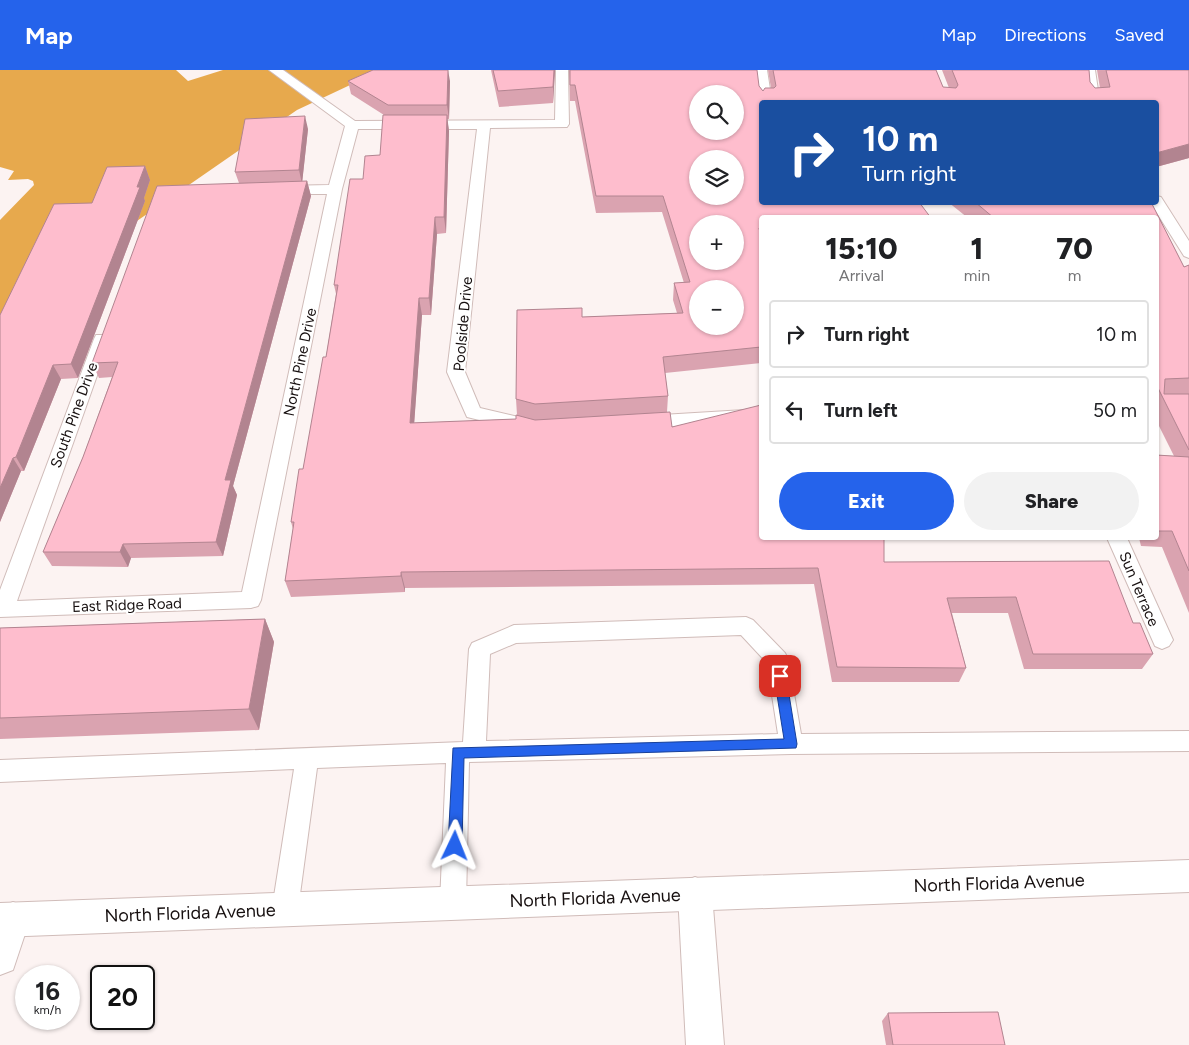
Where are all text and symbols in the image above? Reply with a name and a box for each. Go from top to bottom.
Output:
text: Map [25,21,73,50]
text: Map [941,24,976,46]
text: Directions [1004,24,1086,46]
text: Saved [1114,24,1164,46]
map controls [689,85,744,335]
button: search [689,85,744,140]
text: 10 m [862,118,938,160]
icon: right [779,120,844,185]
button: layers [689,150,744,205]
text: Turn right [862,160,957,187]
button: + [689,215,744,270]
text: 15:10 [825,230,898,267]
text: 1 [971,230,983,267]
text: 70 [1056,230,1093,267]
text: Arrival [839,266,884,285]
text: min [964,266,990,285]
text: m [1068,266,1081,285]
street label: Poolside Drive [450,276,476,372]
button: − [689,280,744,335]
street label: North Pine Drive [280,306,320,418]
icon: right [781,320,809,348]
text: Turn right [824,323,910,346]
text: 10 m [1096,323,1137,346]
street label: South Pine Drive [47,360,101,470]
icon: left [781,396,809,424]
text: Turn left [824,399,898,422]
text: 50 m [1093,399,1137,422]
button: Exit [779,472,954,530]
button: Share [964,472,1139,530]
street label: Sun Terrace [1115,549,1163,629]
street label: East Ridge Road [72,594,182,616]
pin [759,655,801,697]
icon: arrive [766,662,794,690]
position arrow [428,819,480,871]
street label: North Florida Avenue [913,869,1085,897]
street label: North Florida Avenue [509,884,681,912]
street label: North Florida Avenue [104,899,276,927]
speed limit sign: 20 [90,965,155,1030]
text: 16 [35,976,60,1006]
text: km/h [34,1003,61,1017]

